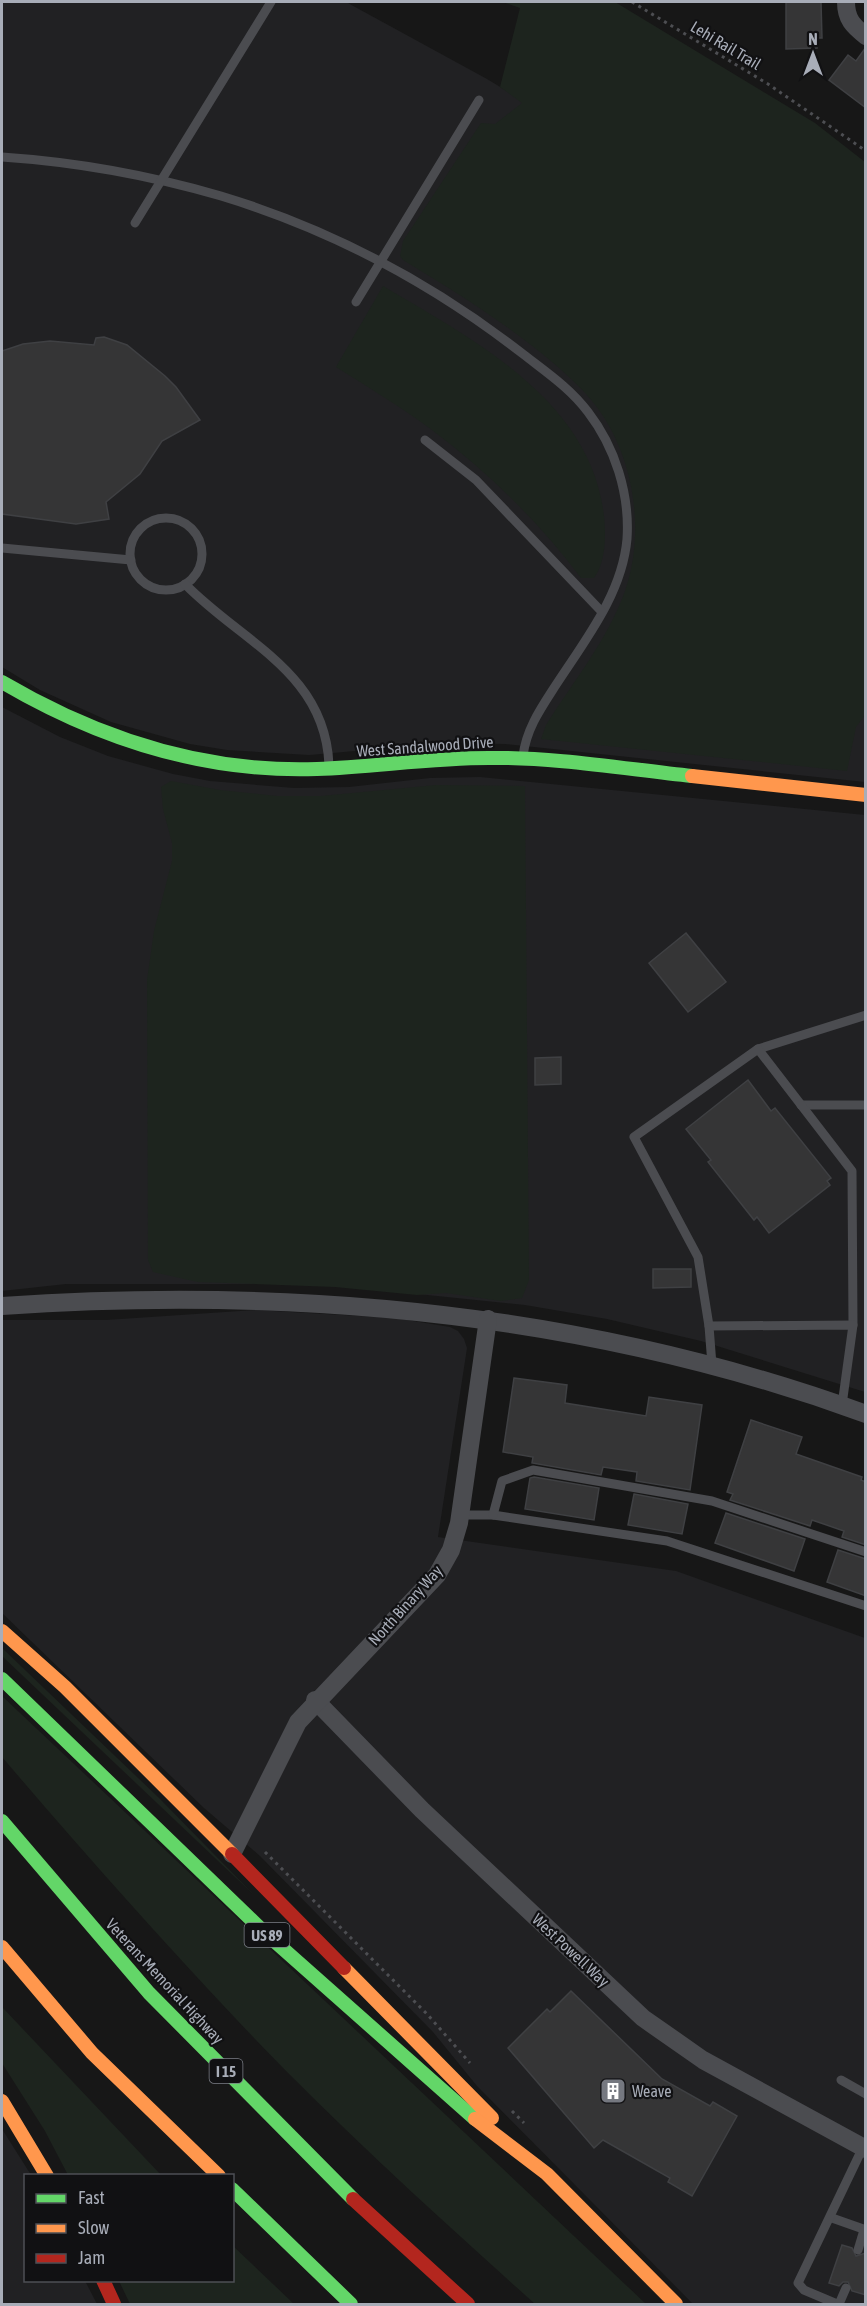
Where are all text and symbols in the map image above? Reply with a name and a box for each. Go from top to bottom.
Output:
street label: Lehi Rail Trail [688,17,765,73]
north arrow [783,24,843,84]
text: N [808,30,818,48]
street label: West Sandalwood Drive [356,732,494,760]
street label: North Binary Way [364,1561,447,1649]
street label: West Powell Way [528,1910,613,1991]
street label: Veterans Memorial Highway [102,1915,228,2048]
road number: US 89 [244,1923,290,1947]
road number: I 15 [210,2059,242,2083]
building icon: Weave [598,2076,628,2106]
place label: Weave [632,2082,672,2100]
legend [24,2174,234,2282]
text: Fast [78,2187,105,2208]
text: Slow [78,2217,109,2238]
text: Jam [78,2247,105,2268]

